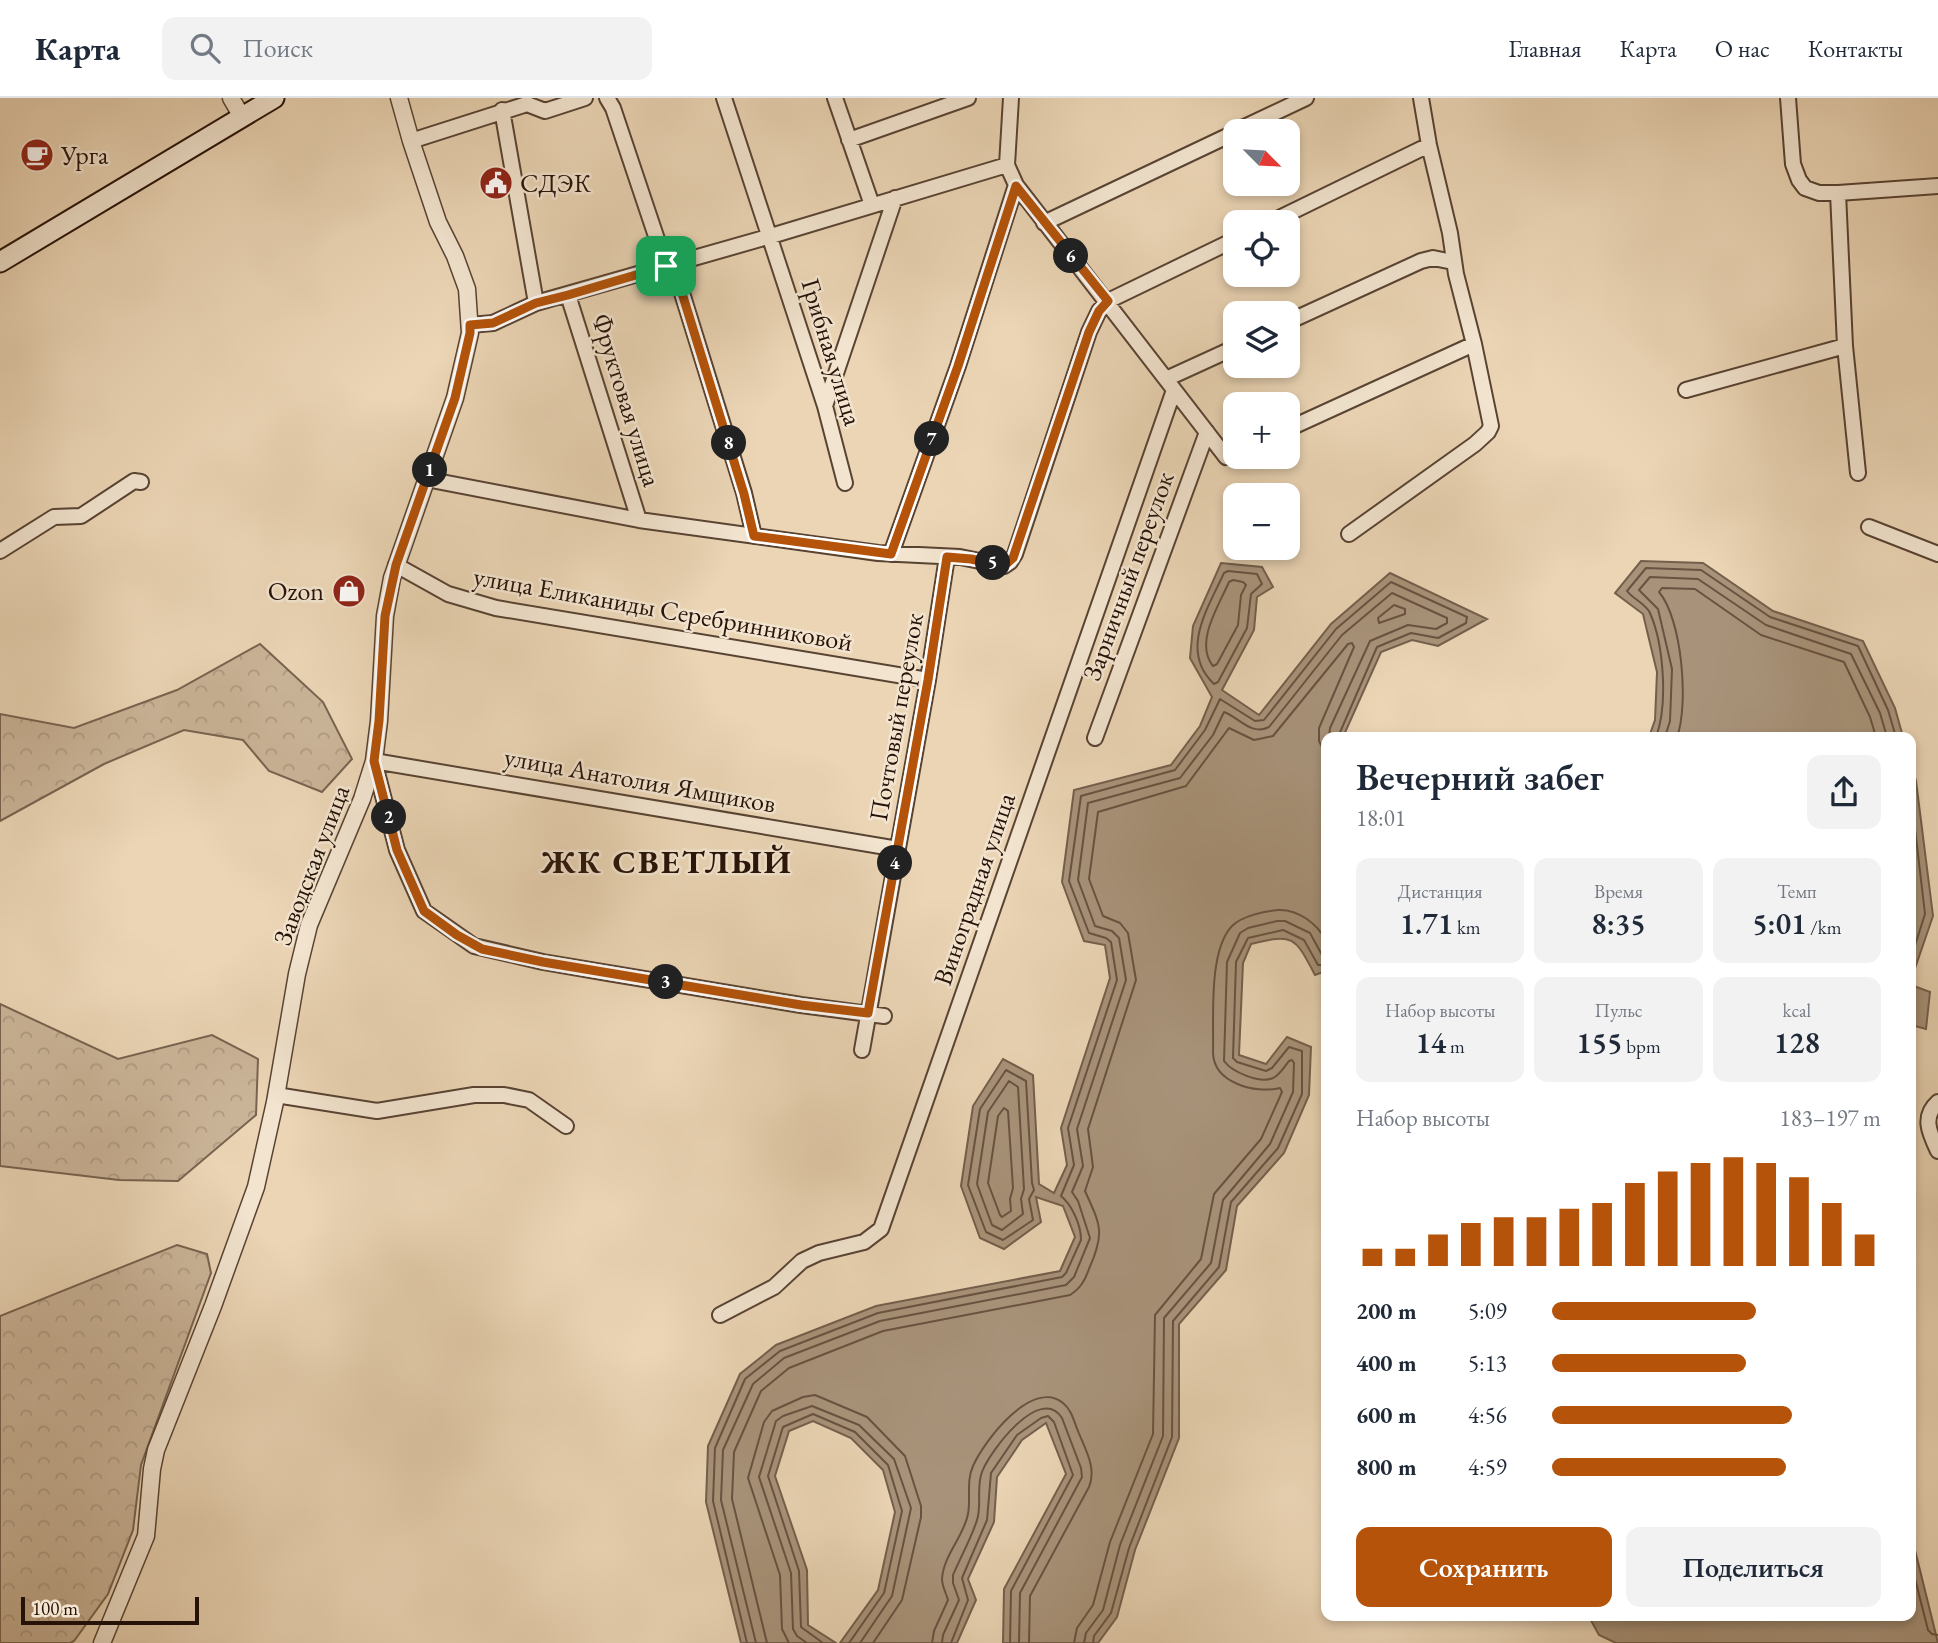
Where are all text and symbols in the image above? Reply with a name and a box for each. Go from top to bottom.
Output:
search box [162,17,652,80]
text: Карта [35,27,120,70]
icon: search [186,29,224,67]
text: Поиск [242,31,313,65]
text: Главная [1508,33,1582,64]
text: Карта [1620,33,1677,64]
text: О нас [1715,33,1770,64]
text: Контакты [1808,33,1903,64]
north arrow [1223,119,1300,196]
map controls [1223,119,1300,560]
cafe icon: Урга [18,136,56,174]
place label: Урга [60,138,109,172]
public building icon: СДЭК [477,164,515,202]
place label: СДЭК [520,166,592,200]
button: locate [1223,210,1300,287]
pin [636,236,696,296]
pin: 6 [1054,238,1088,274]
text: 6 [1065,243,1076,268]
icon: arrive [647,247,685,285]
street label: Грибная улица [794,274,871,430]
button: layers [1223,301,1300,378]
street label: Фруктовая улица [585,309,670,491]
button: + [1223,392,1300,469]
pin: 7 [914,422,950,456]
pin: 8 [712,426,746,460]
text: 7 [926,426,937,451]
text: 8 [723,430,734,455]
pin: 1 [412,452,448,488]
text: 1 [424,457,435,482]
street label: Зарничный переулок [1074,466,1182,685]
button: − [1223,483,1300,560]
pin: 5 [976,546,1010,580]
text: 5 [987,550,998,575]
street label: улица Еликаниды Серебринниковой [471,559,855,659]
shop icon: Ozon [330,572,368,610]
place label: Ozon [268,574,324,608]
street label: Почтовый переулок [861,610,931,824]
street label: улица Анатолия Ямщиков [502,739,778,821]
text: Вечерний забег [1356,752,1604,801]
button: share [1807,755,1881,829]
street label: Заводская улица [265,780,357,950]
street label: Виноградная улица [925,788,1023,990]
pin: 2 [372,800,406,834]
text: 18:01 [1356,803,1406,833]
text: 2 [383,804,394,829]
district label: ЖК СВЕТЛЫЙ [540,840,793,883]
pin: 4 [878,846,912,880]
text: 4 [889,850,900,875]
text: Дистанция [1398,879,1483,904]
text: Время [1594,879,1643,904]
text: Темп [1777,879,1817,904]
text: 1.71 [1400,904,1453,943]
text: 8:35 [1591,904,1646,943]
text: 5:01 [1752,904,1806,943]
text: km [1453,915,1481,940]
text: /km [1806,915,1842,940]
pin: 3 [648,964,684,1000]
text: 3 [660,969,671,994]
text: Набор высоты [1385,998,1495,1023]
text: Пульс [1594,998,1643,1023]
text: kcal [1783,998,1811,1023]
text: 14 [1415,1023,1446,1062]
text: 155 [1576,1023,1622,1062]
text: 128 [1774,1023,1820,1062]
text: m [1446,1034,1465,1059]
text: bpm [1622,1034,1661,1059]
text: Набор высоты [1356,1103,1490,1133]
text: 183–197 m [1780,1103,1881,1133]
text: 200 m [1356,1296,1417,1326]
text: 5:09 [1468,1296,1507,1326]
text: 400 m [1356,1348,1417,1378]
text: 5:13 [1468,1348,1507,1378]
text: 600 m [1356,1400,1417,1430]
text: 4:56 [1468,1400,1507,1430]
text: 800 m [1356,1452,1417,1482]
text: 4:59 [1468,1452,1507,1482]
button: Сохранить [1356,1527,1612,1607]
button: Поделиться [1626,1527,1881,1607]
scale bar [21,1594,200,1626]
text: 100 m [32,1596,78,1621]

